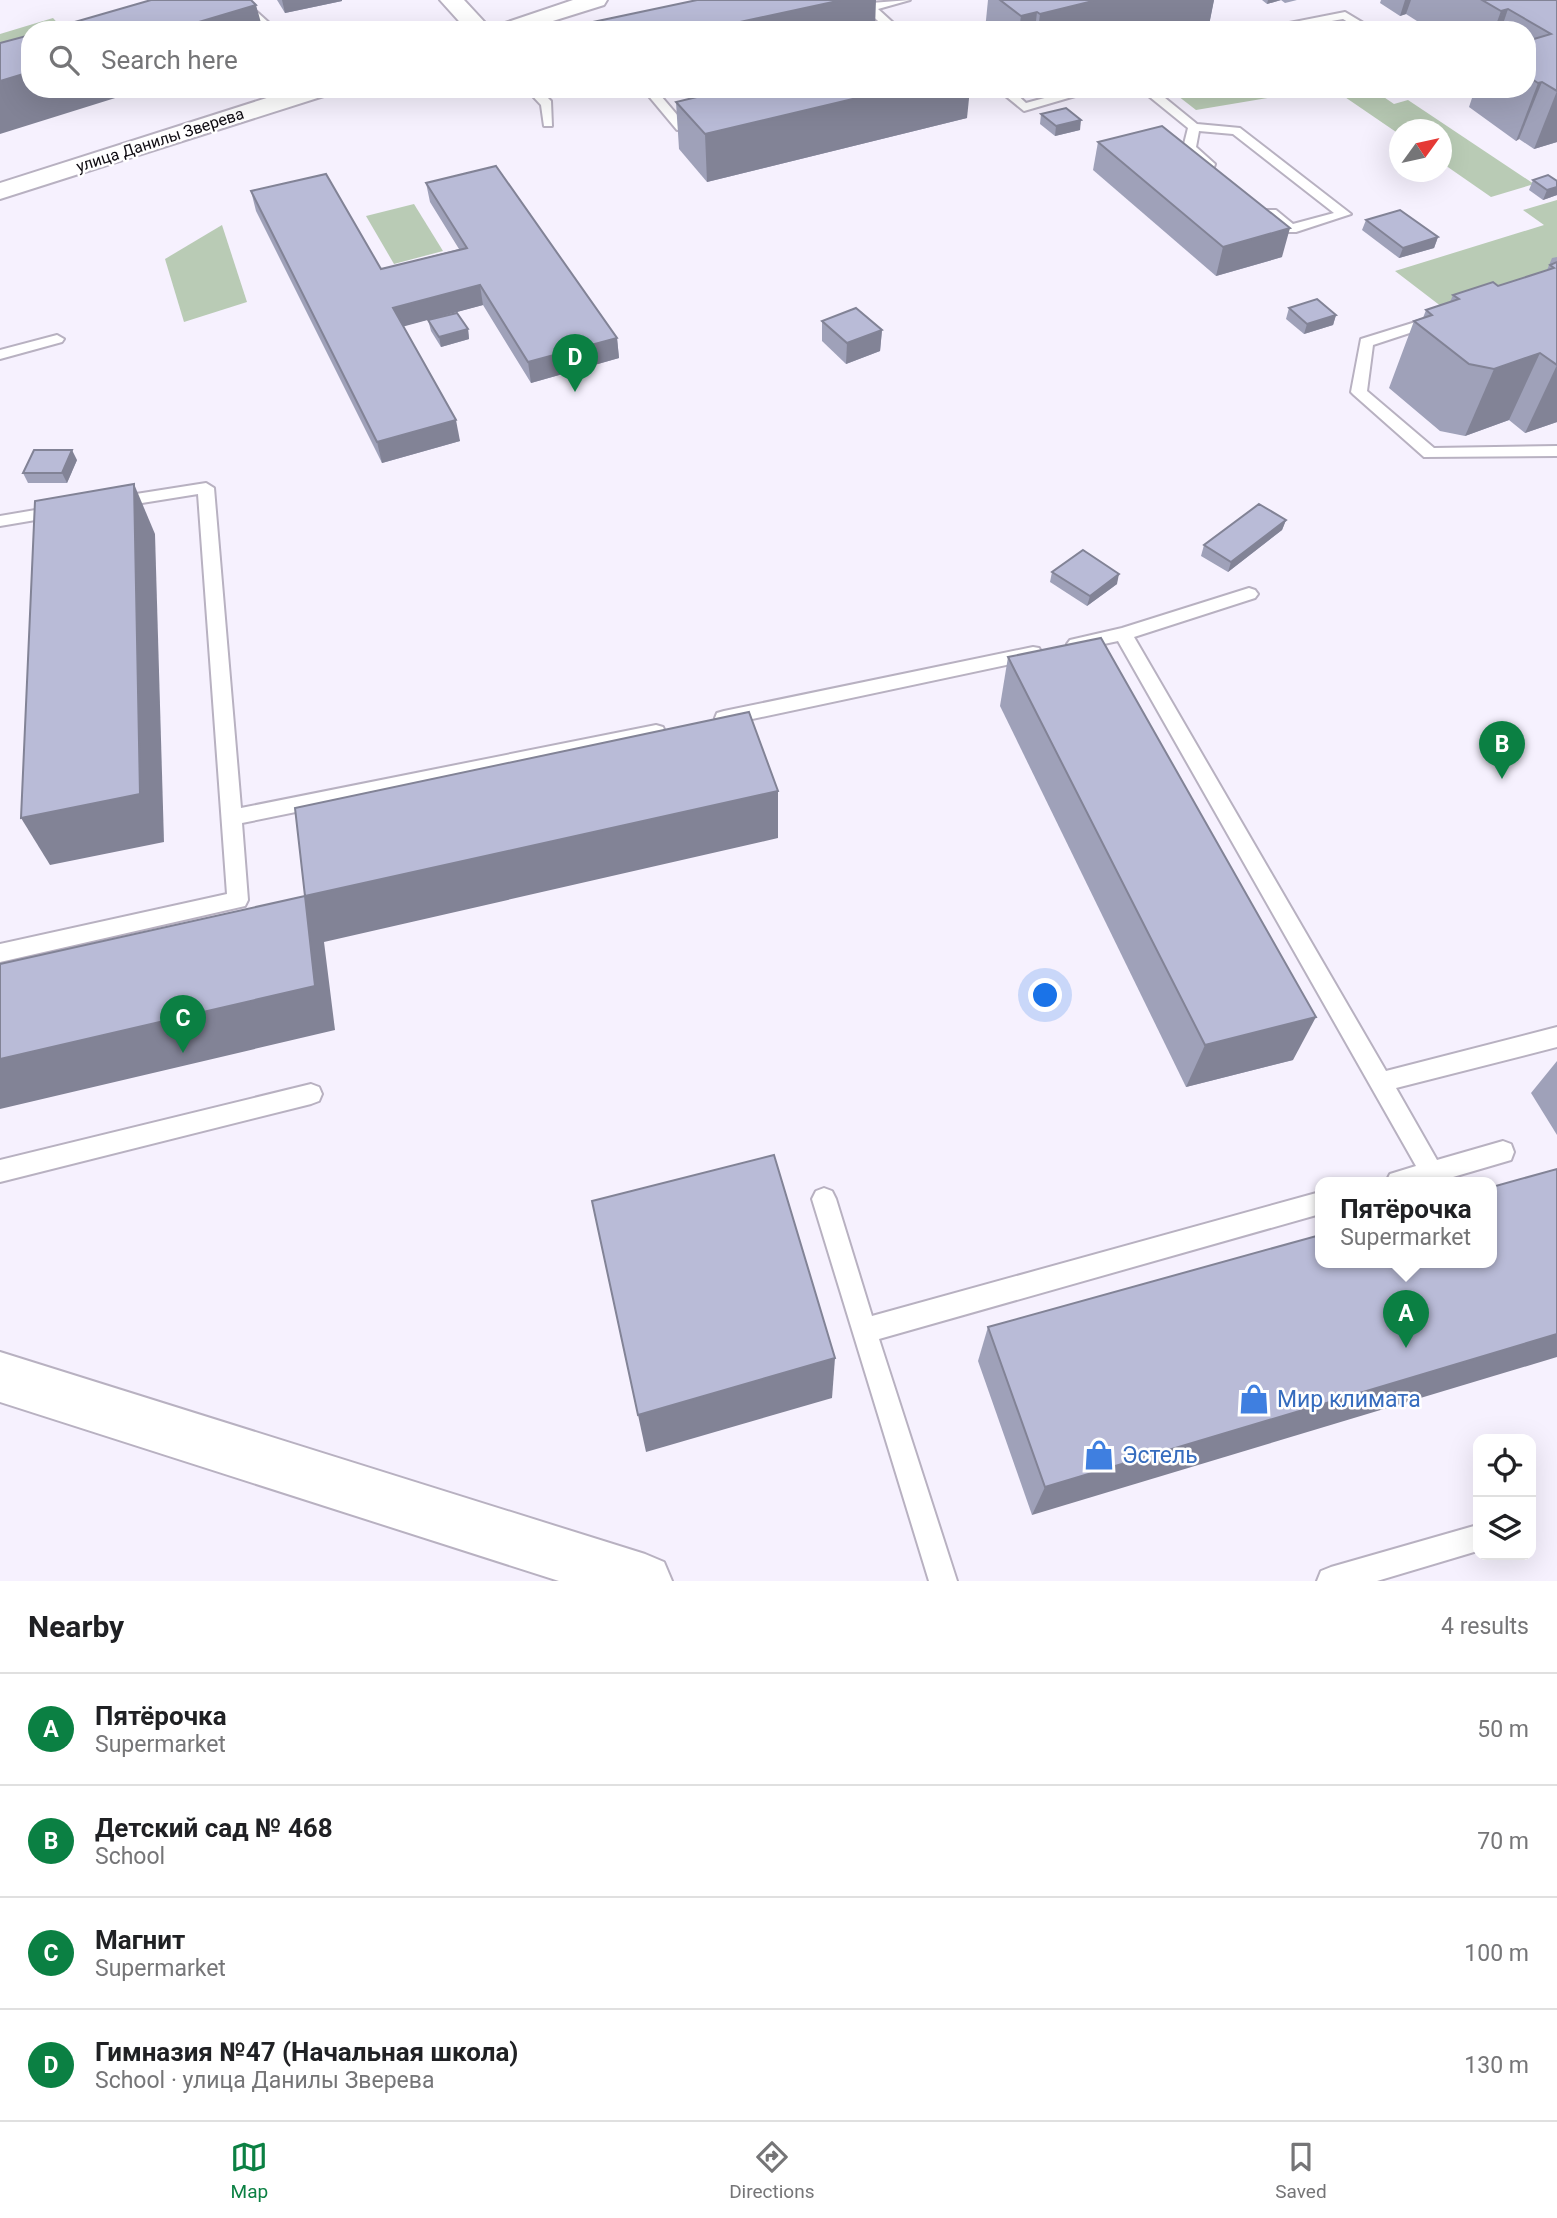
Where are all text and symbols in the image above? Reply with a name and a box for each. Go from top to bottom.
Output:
search box [21,21,1536,98]
icon: search [45,41,83,79]
text: Search here [101,45,238,75]
street label: улица Данилы Зверева [74,104,246,176]
north arrow [1389,119,1452,182]
pin: D [552,334,598,392]
pin: B [1479,721,1525,779]
your location [1028,978,1062,1012]
pin: C [160,995,206,1053]
popup [1315,1177,1497,1268]
text: Пятёрочка [1340,1194,1472,1224]
text: Supermarket [1340,1224,1471,1251]
pin: A [1383,1290,1429,1348]
shop icon: Мир климата [1237,1382,1271,1416]
place label: Мир климата [1277,1386,1421,1413]
map controls [1473,1434,1536,1560]
button: locate [1473,1434,1536,1497]
shop icon: Эстель [1082,1438,1116,1472]
place label: Эстель [1122,1442,1198,1469]
button: layers [1473,1497,1536,1560]
text: Nearby [28,1609,124,1644]
text: 4 results [1441,1613,1529,1640]
text: Пятёрочка [95,1701,227,1731]
text: A [43,1716,59,1743]
text: 50 m [1477,1716,1529,1743]
text: Supermarket [95,1731,226,1758]
text: Детский сад № 468 [95,1813,333,1843]
text: B [44,1828,58,1855]
text: 70 m [1477,1828,1529,1855]
text: School [95,1843,165,1870]
text: Магнит [95,1925,185,1955]
text: C [43,1940,59,1967]
text: 100 m [1464,1940,1529,1967]
text: Supermarket [95,1955,226,1982]
text: Гимназия №47 (Начальная школа) [95,2037,518,2067]
text: D [44,2052,58,2079]
text: 130 m [1464,2052,1529,2079]
text: School · улица Данилы Зверева [95,2067,434,2094]
tab: Map [230,2138,268,2203]
tab: Directions [729,2138,814,2203]
tab: Saved [1275,2138,1327,2203]

